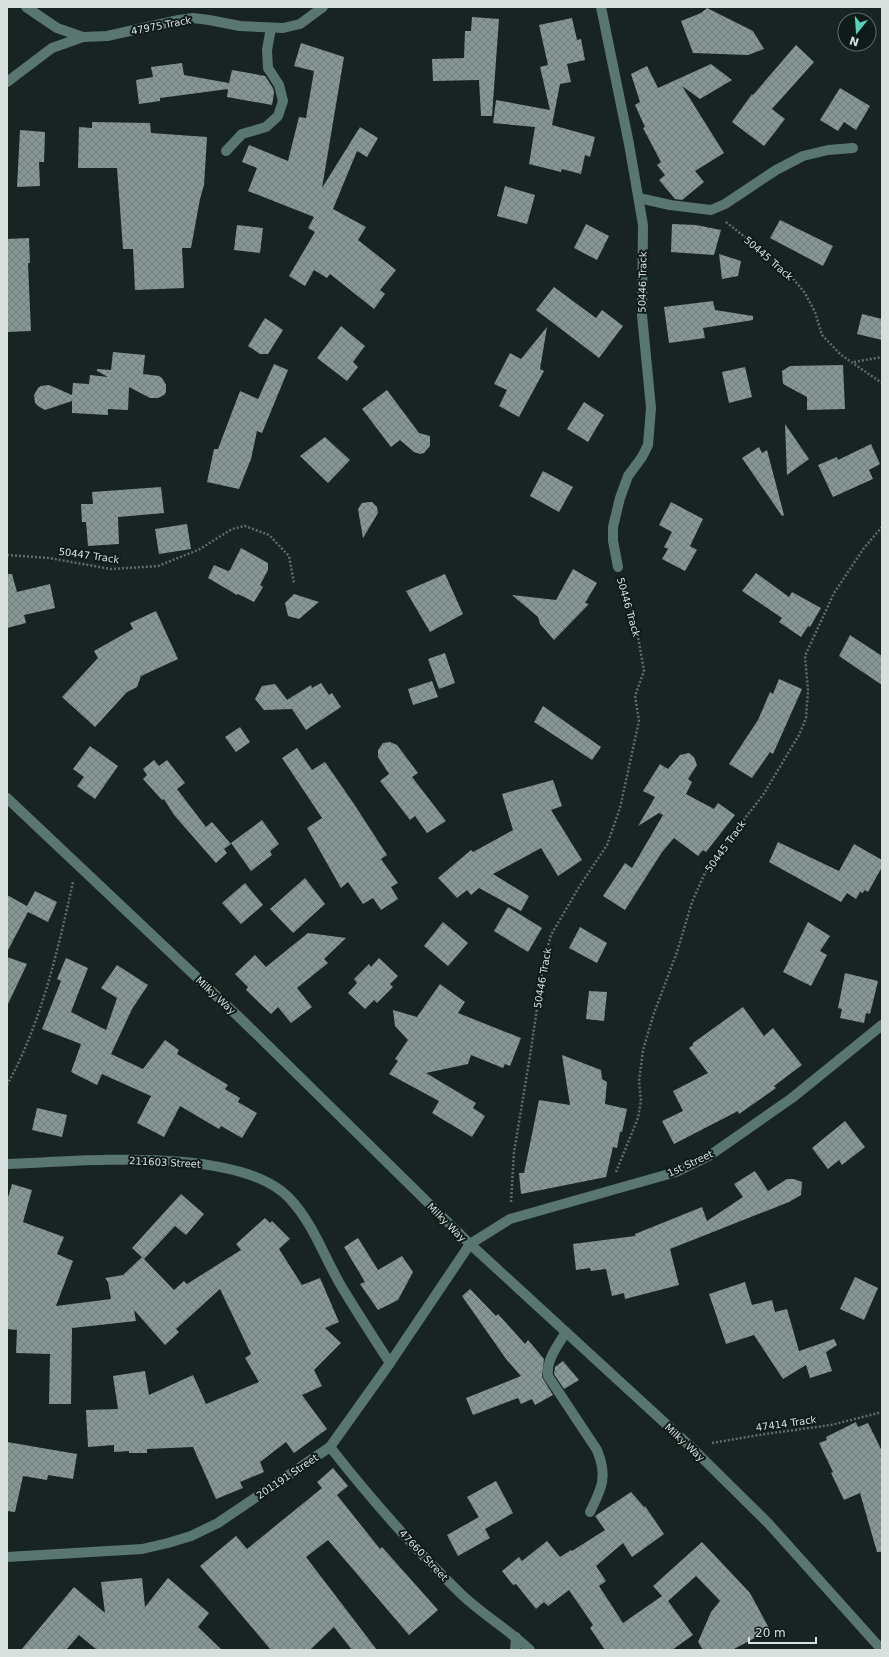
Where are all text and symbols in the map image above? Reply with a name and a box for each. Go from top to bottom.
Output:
north arrow [837,12,877,52]
street label: 47975 Track [130,14,192,37]
text: N [848,34,861,49]
street label: 50445 Track [742,234,796,283]
street label: 50446 Track [636,251,649,313]
street label: 50447 Track [58,546,120,565]
street label: 50446 Track [615,576,642,638]
street label: 50445 Track [703,818,748,874]
street label: 50446 Track [532,947,553,1009]
street label: Milky Way [194,974,238,1016]
street label: 1st Street [666,1148,715,1179]
street label: 211603 Street [129,1155,201,1170]
street label: Milky Way [425,1201,468,1244]
street label: 47414 Track [755,1414,817,1433]
street label: Milky Way [663,1421,707,1463]
street label: 201191 Street [254,1452,320,1501]
street label: 47660 Street [397,1528,450,1583]
scale bar [749,1619,816,1645]
text: 20 m [755,1626,786,1640]

